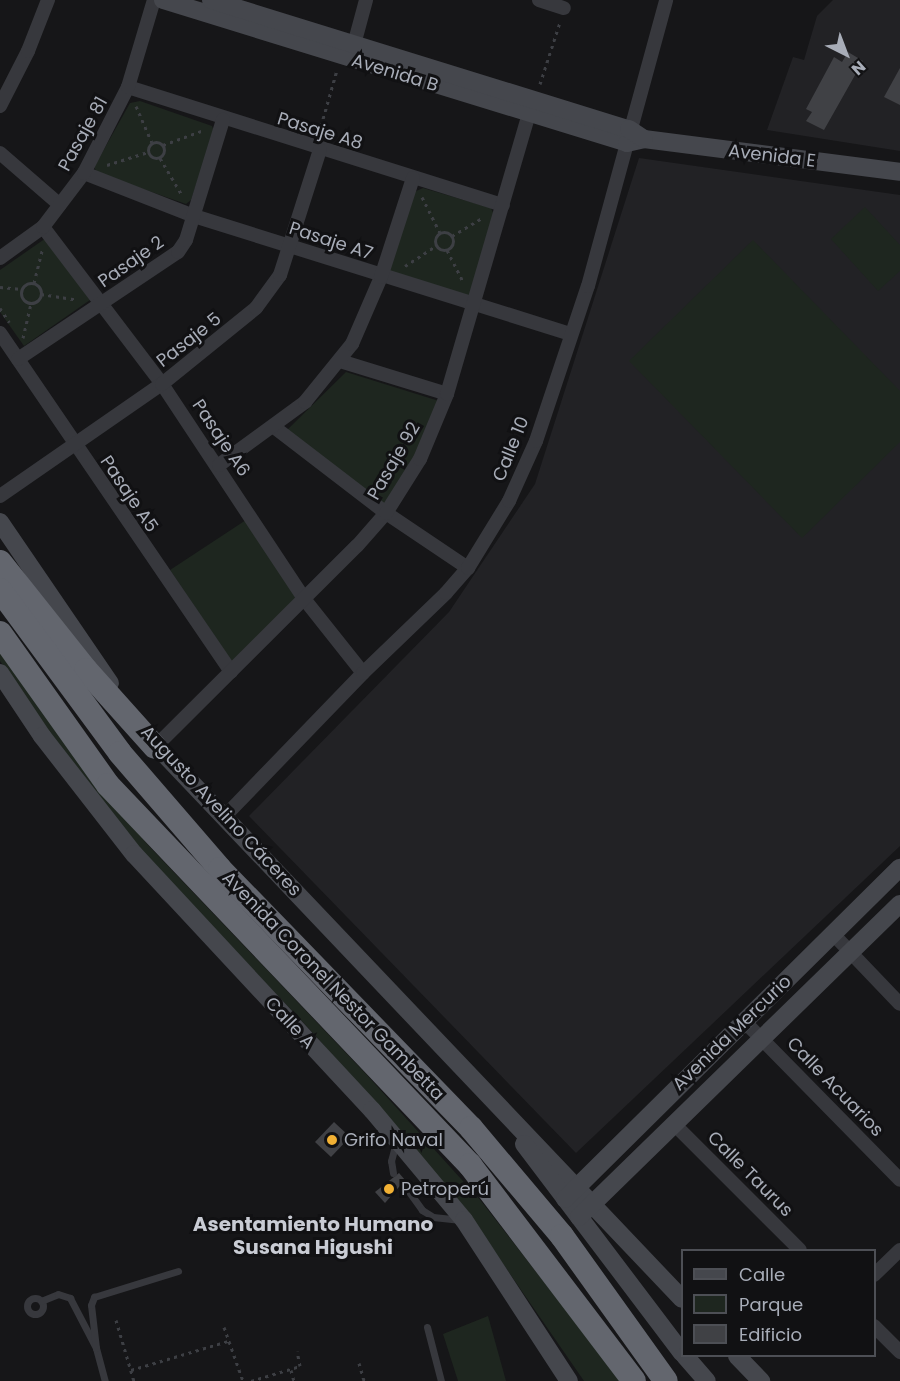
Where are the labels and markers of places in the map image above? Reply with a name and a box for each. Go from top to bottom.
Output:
place label: Grifo Naval [344,1129,443,1151]
marker: Grifo Naval [325,1133,339,1147]
place label: Petroperú [401,1178,489,1200]
marker: Petroperú [382,1182,396,1196]

